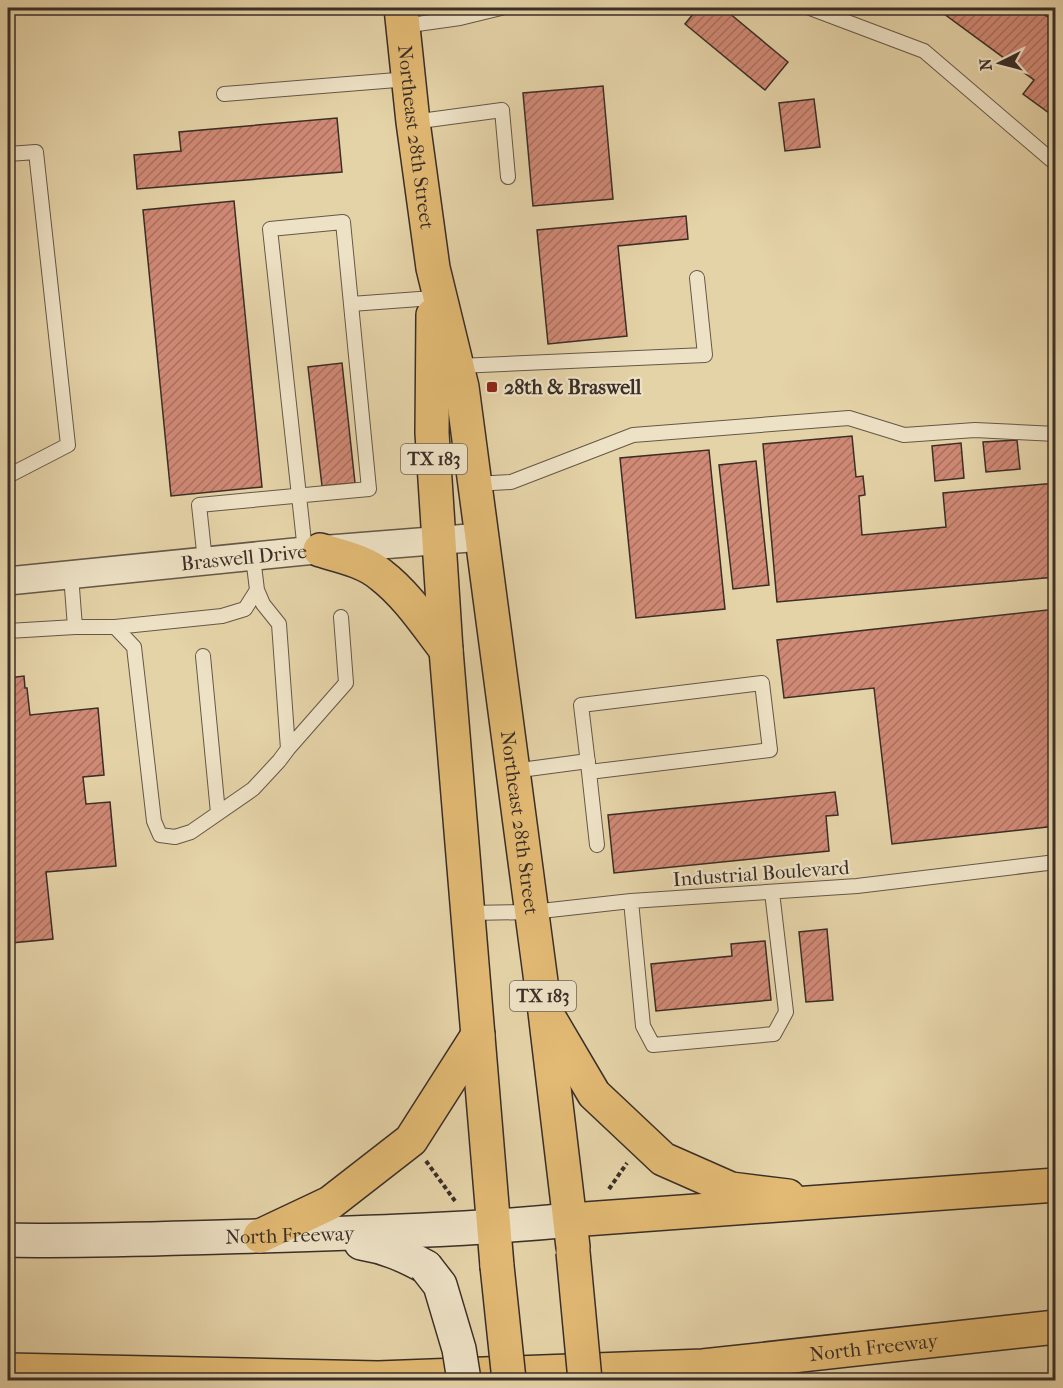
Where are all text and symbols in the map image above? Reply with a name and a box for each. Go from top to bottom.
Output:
north arrow [970,33,1030,93]
street label: Northeast 28th Street [393,44,439,231]
text: N [975,57,996,72]
place label: 28th & Braswell [504,376,642,399]
marker: 28th & Braswell [485,380,499,394]
road number: TX 183 [401,444,467,474]
street label: Braswell Drive [180,540,308,575]
street label: Northeast 28th Street [496,729,543,916]
street label: Industrial Boulevard [672,856,851,891]
road number: TX 183 [510,981,576,1011]
street label: North Freeway [225,1222,356,1249]
street label: North Freeway [808,1329,940,1366]

